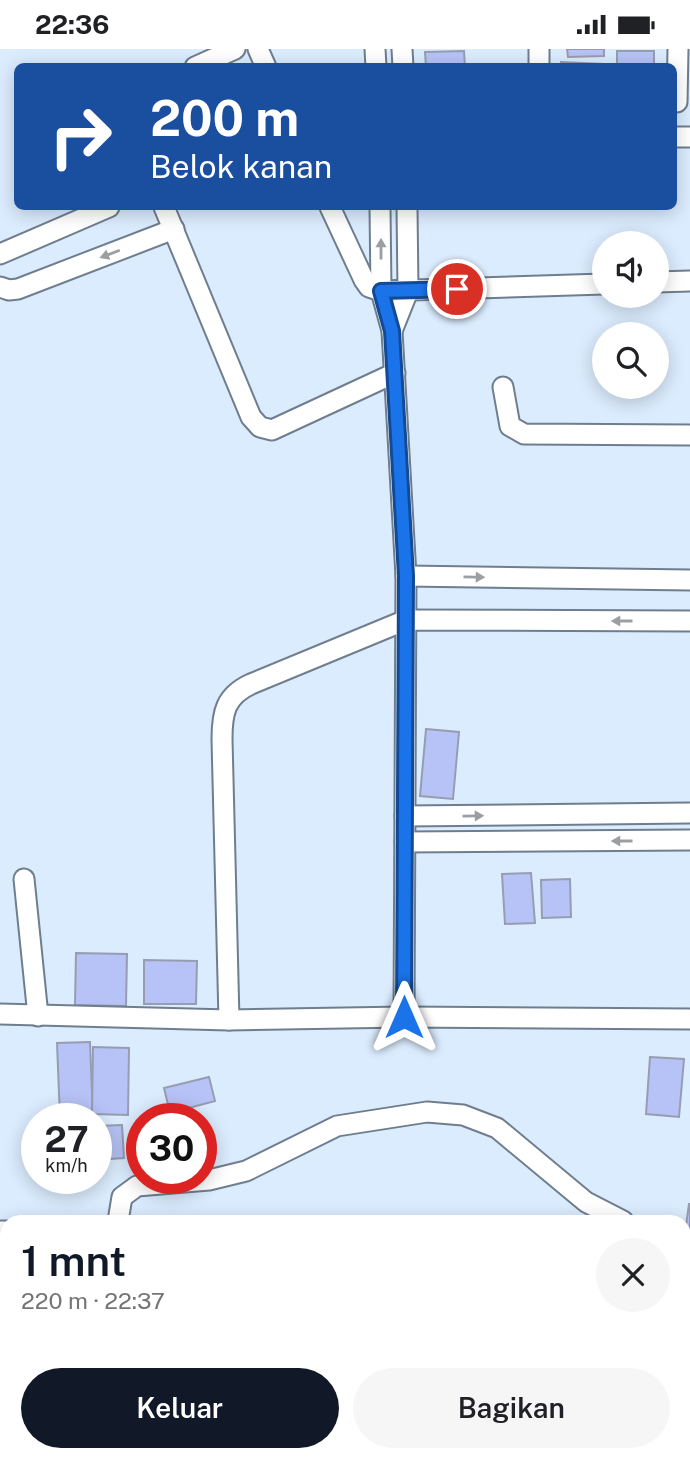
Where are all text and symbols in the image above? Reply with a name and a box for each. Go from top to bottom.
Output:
text: 22:36 [35,9,109,40]
text: 200 m [150,89,299,147]
icon: right [35,91,126,182]
text: Belok kanan [150,148,332,185]
map controls [592,231,669,399]
button: sound [592,231,669,308]
one-way arrow [375,238,387,260]
one-way arrow [100,248,121,259]
pin [427,259,487,319]
icon: arrive [438,270,476,308]
button: search [592,322,669,399]
one-way arrow [463,571,485,583]
one-way arrow [611,615,633,627]
one-way arrow [463,810,485,822]
one-way arrow [611,835,633,847]
position arrow [367,980,441,1054]
speed limit sign: 30 [126,1103,217,1194]
text: 27 [44,1119,89,1160]
text: km/h [45,1155,88,1176]
text: 1 mnt [21,1236,126,1285]
button: close [596,1238,670,1312]
text: 220 m · 22:37 [21,1287,165,1314]
button: Keluar [21,1368,339,1448]
button: Bagikan [353,1368,670,1448]

